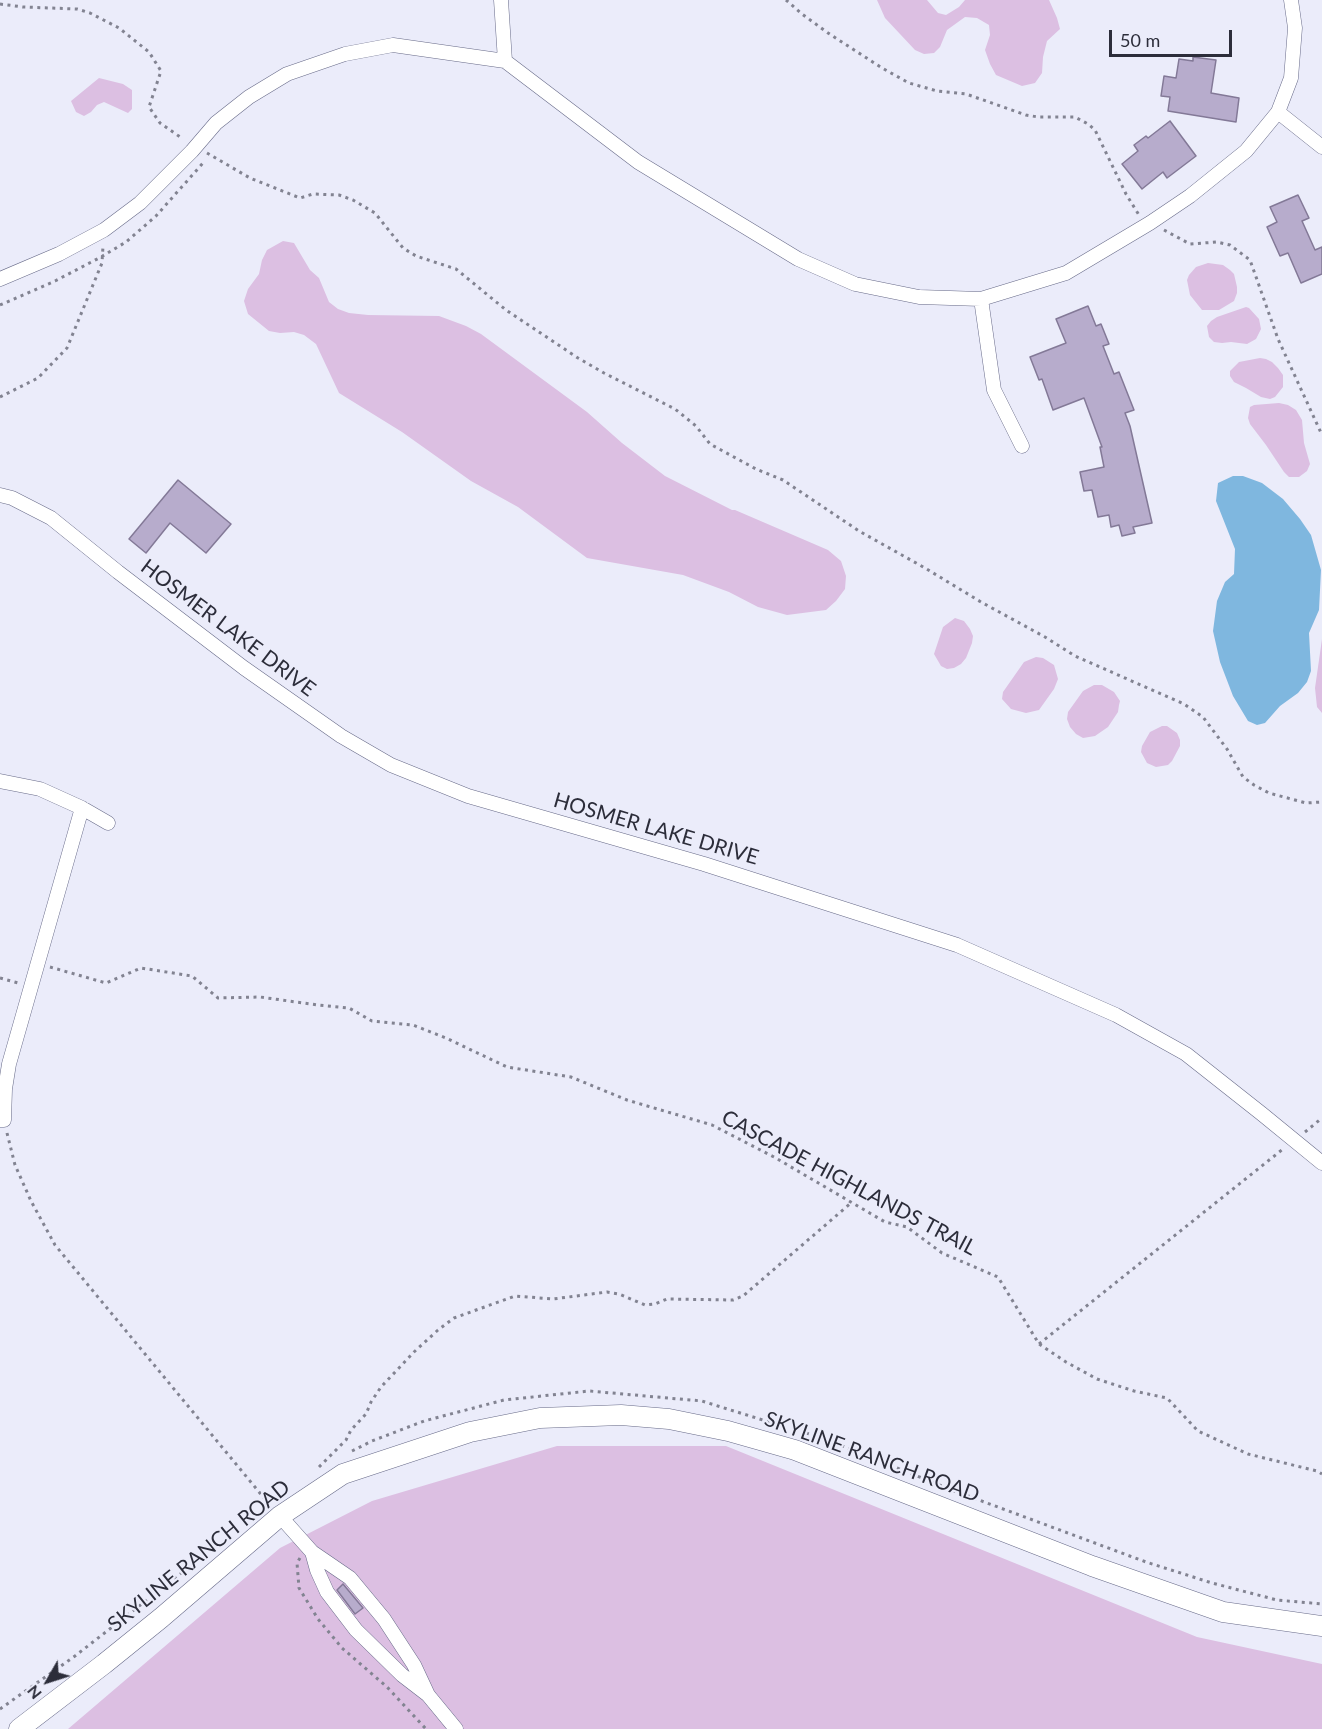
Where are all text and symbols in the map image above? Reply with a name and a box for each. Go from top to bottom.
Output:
scale bar [1112,18,1235,56]
text: 50 m [1120,29,1160,51]
street label: HOSMER LAKE DRIVE [136,554,320,702]
street label: HOSMER LAKE DRIVE [551,788,761,870]
street label: CASCADE HIGHLANDS TRAIL [717,1105,981,1261]
street label: SKYLINE RANCH ROAD [761,1406,983,1508]
street label: SKYLINE RANCH ROAD [103,1475,295,1637]
north arrow [18,1651,78,1711]
text: N [22,1682,45,1703]

